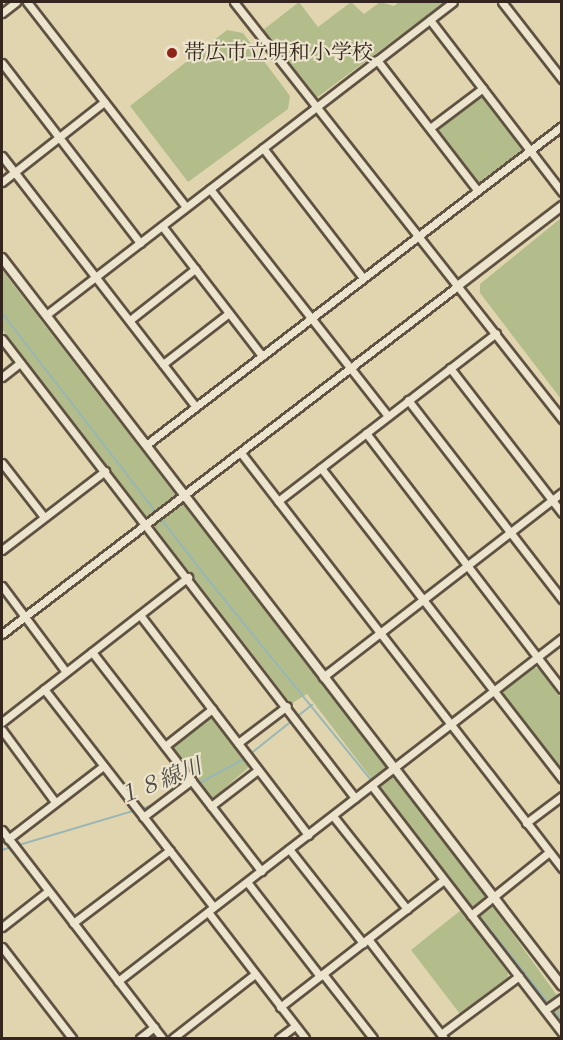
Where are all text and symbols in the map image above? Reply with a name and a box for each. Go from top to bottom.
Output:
place label: 帯広市立明和小学校 [184,40,373,66]
marker: 帯広市立明和小学校 [165,46,179,60]
water label: １８線川 [114,753,206,811]

